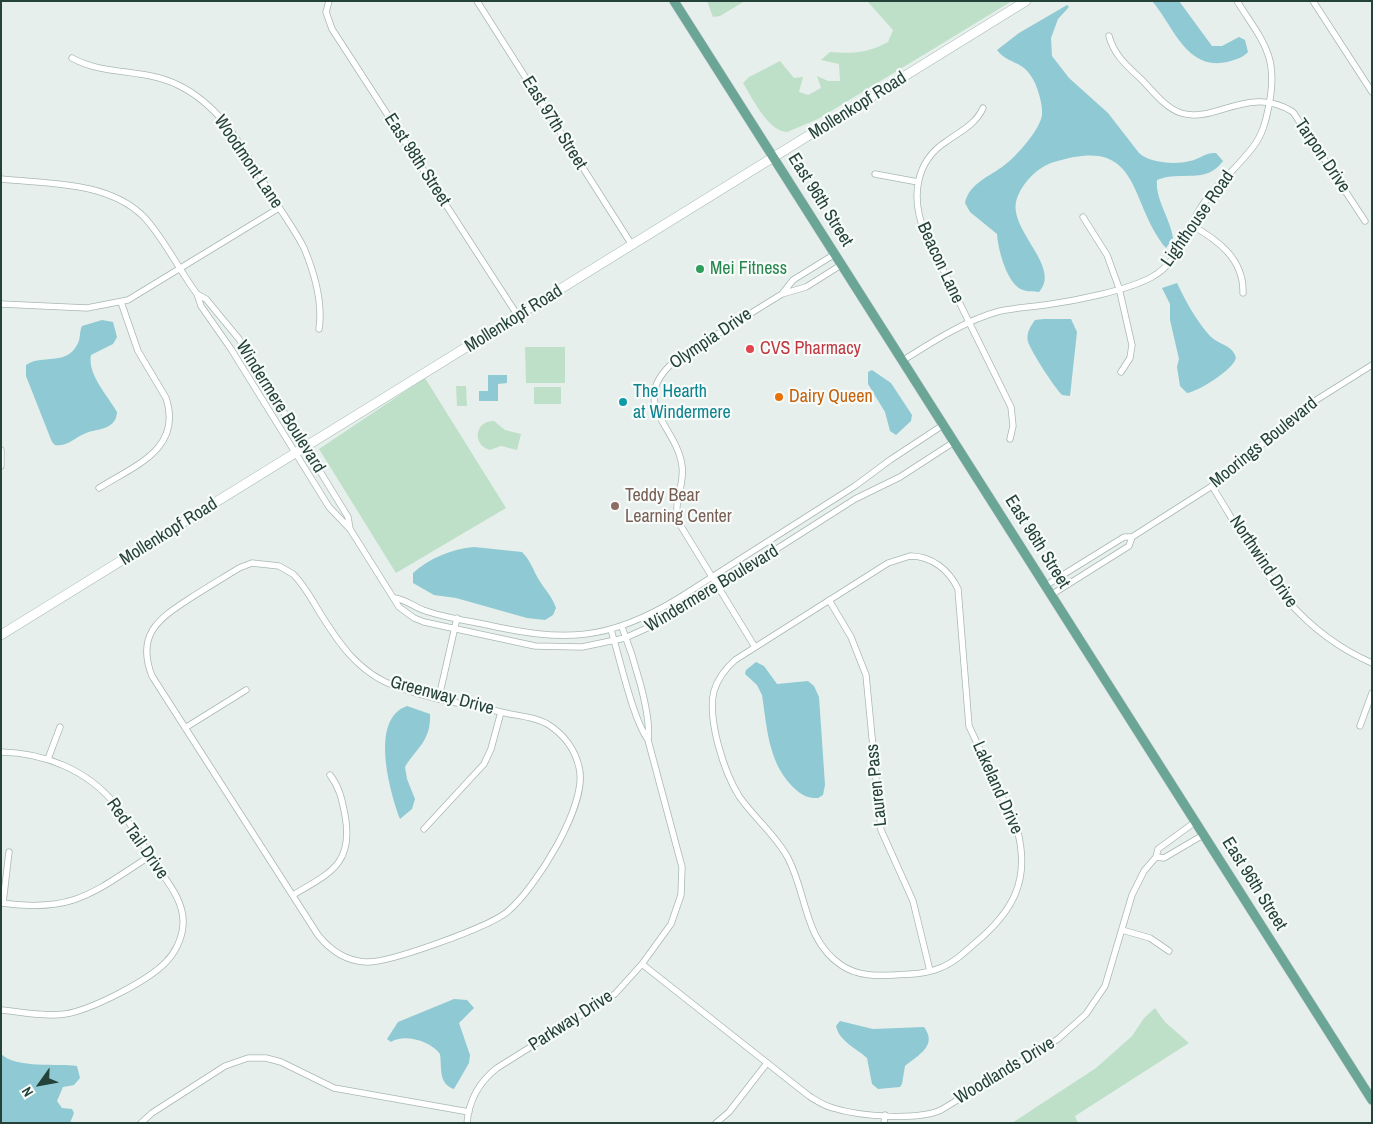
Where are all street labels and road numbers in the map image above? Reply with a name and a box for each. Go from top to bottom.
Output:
street label: Mollenkopf Road [805,67,911,145]
street label: East 97th Street [517,72,591,174]
street label: East 98th Street [379,110,455,210]
street label: Woodmont Lane [209,111,287,213]
street label: Tarpon Drive [1289,115,1355,197]
street label: East 96th Street [783,149,857,251]
street label: Lighthouse Road [1157,167,1239,271]
street label: Beacon Lane [912,219,968,307]
street label: Mollenkopf Road [461,280,567,358]
street label: Olympia Drive [666,304,756,374]
street label: Windermere Boulevard [231,337,329,477]
street label: Moorings Boulevard [1206,393,1322,493]
street label: East 96th Street [1000,491,1074,593]
street label: Mollenkopf Road [116,493,222,571]
street label: Northwind Drive [1224,512,1302,612]
street label: Windermere Boulevard [641,541,783,637]
street label: Greenway Drive [388,672,496,720]
street label: Lakeland Drive [967,738,1027,838]
street label: Lauren Pass [862,743,892,827]
street label: Red Tail Drive [101,794,173,884]
street label: East 96th Street [1217,833,1291,935]
street label: Parkway Drive [525,986,617,1056]
street label: Woodlands Drive [951,1033,1059,1109]

